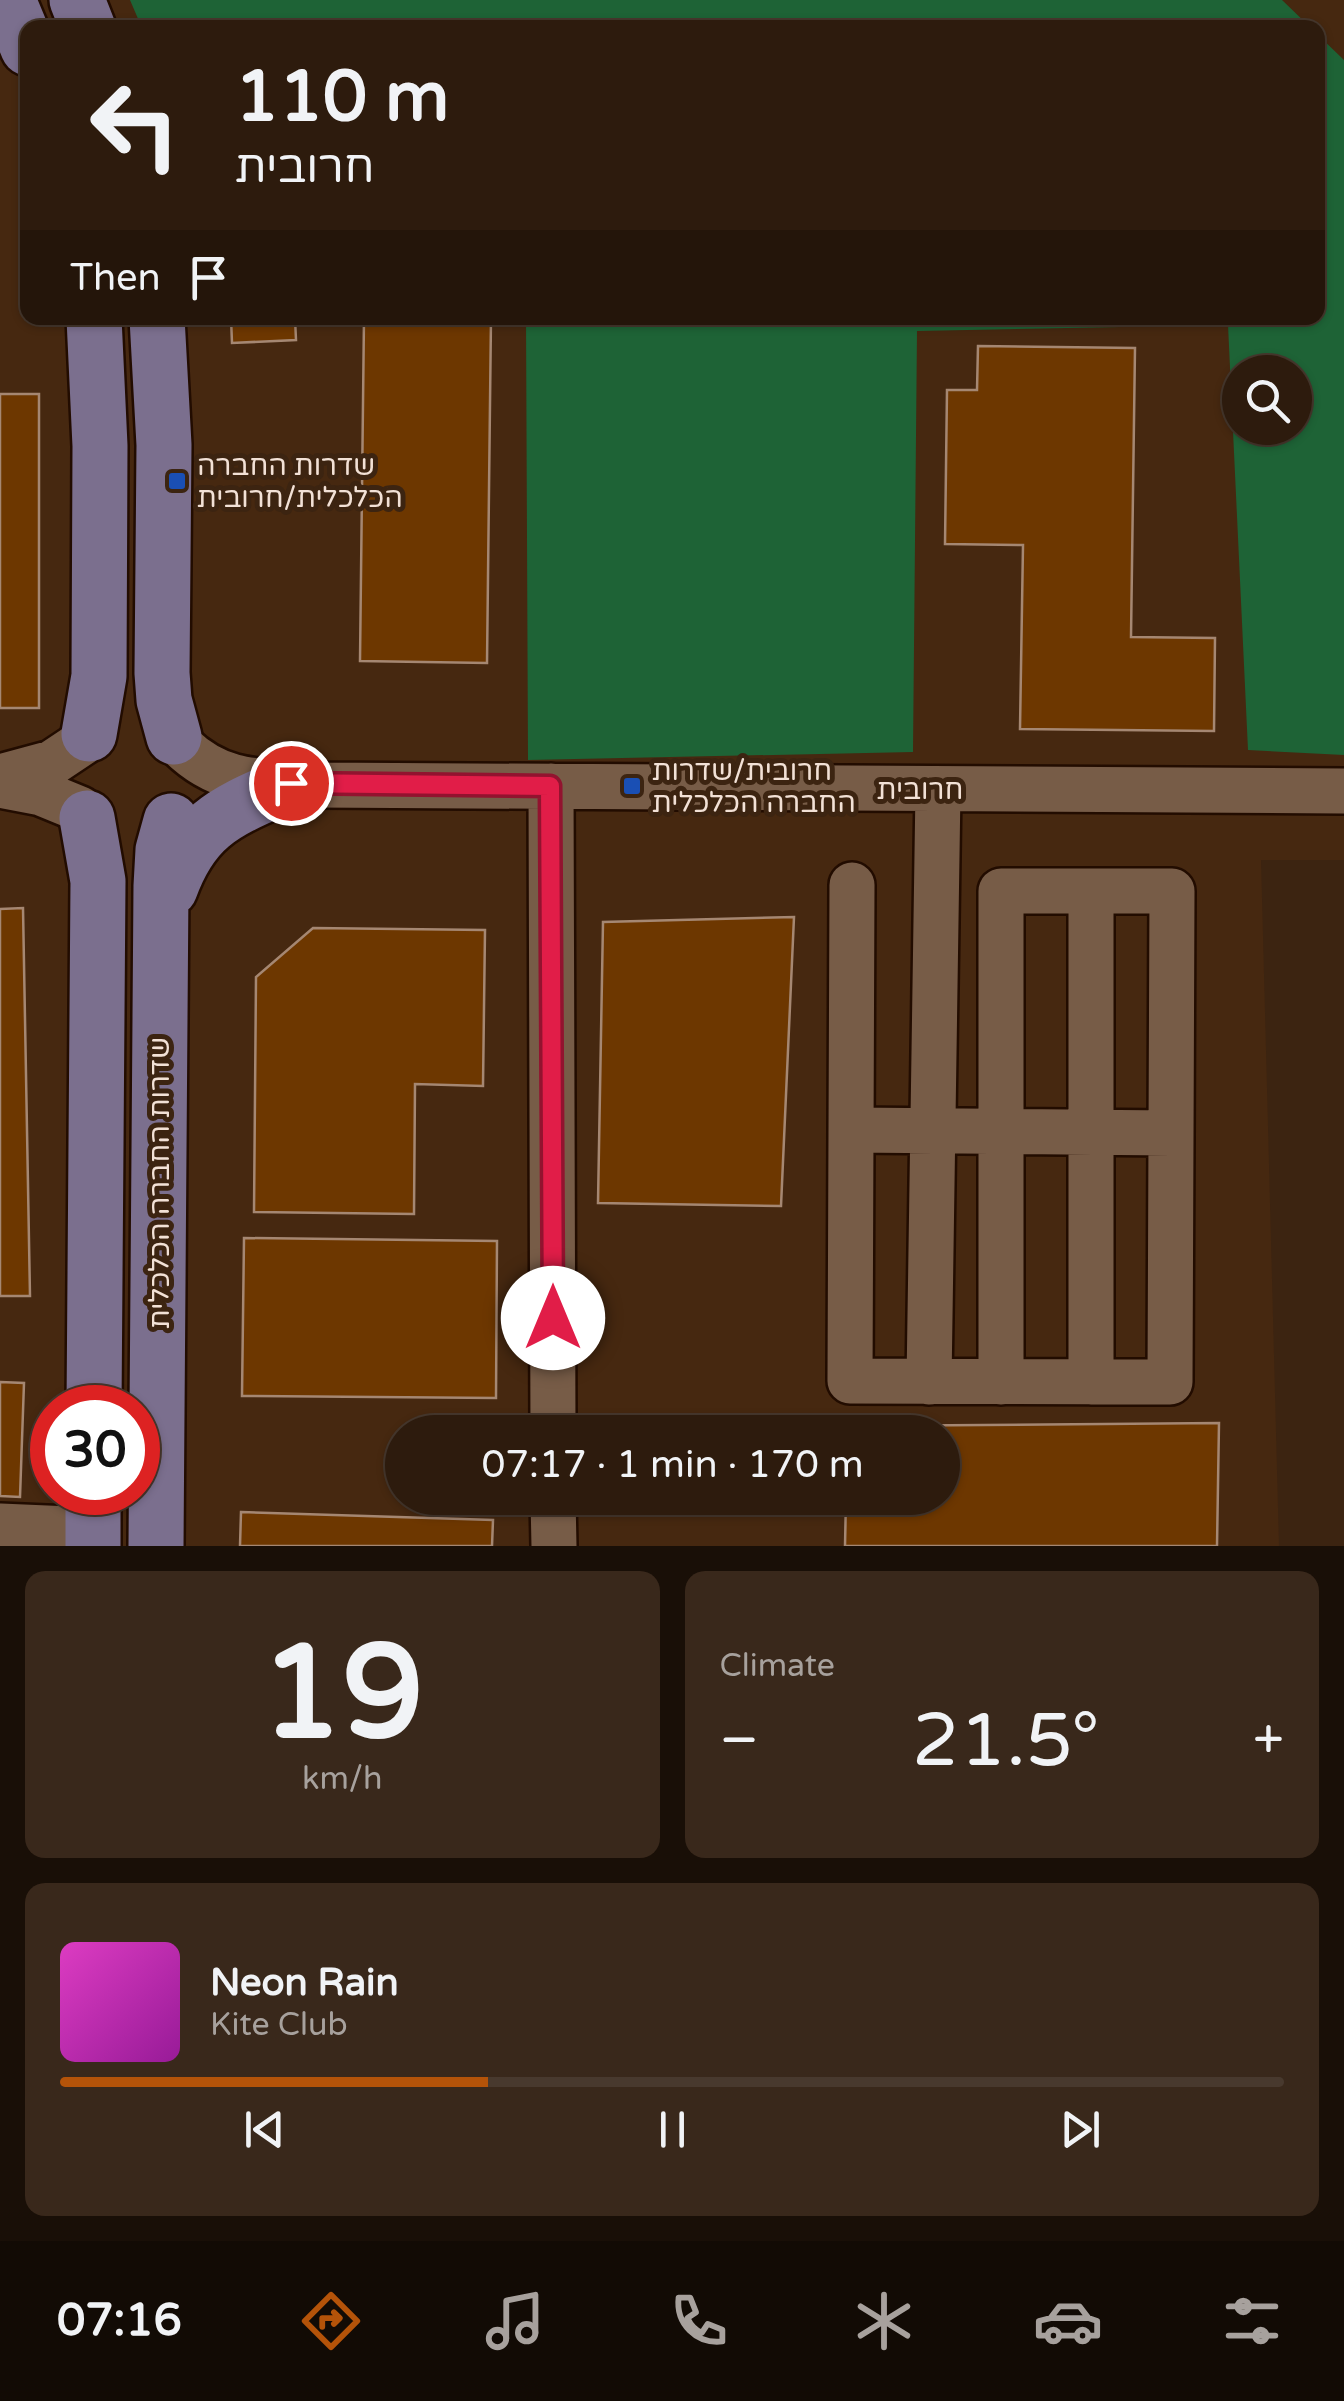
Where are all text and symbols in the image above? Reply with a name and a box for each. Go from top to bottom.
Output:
text: 110 m [235,56,449,140]
icon: left [70,60,200,190]
text: חרובית [235,141,374,195]
icon: arrive [181,250,236,305]
text: Then [70,255,161,301]
map controls [1222,355,1312,445]
button: search [1222,355,1312,445]
place label: שדרות החברה הכלכלית/חרובית [197,449,403,515]
marker: שדרות החברה הכלכלית/חרובית [166,470,188,492]
pin [249,741,334,826]
place label: חרובית/שדרות החברה הכלכלית [652,754,856,820]
icon: arrive [264,756,319,811]
street label: חרובית [877,773,963,807]
marker: חרובית/שדרות החברה הכלכלית [621,775,643,797]
street label: שדרות החברה הכלכלית [143,1037,177,1329]
position arrow [501,1266,605,1370]
speed limit sign: 30 [30,1385,160,1515]
text: 07:17 · 1 min · 170 m [481,1442,864,1488]
text: 19 [261,1617,424,1773]
text: Climate [720,1647,835,1685]
text: 21.5° [912,1696,1100,1786]
text: − [720,1708,759,1774]
text: + [1253,1708,1284,1774]
text: km/h [302,1760,382,1798]
text: Neon Rain [210,1960,399,2006]
text: Kite Club [210,2006,348,2044]
icon: previous [237,2102,292,2157]
icon: pause [645,2102,700,2157]
icon: next [1053,2102,1108,2157]
icon: directions [296,2286,366,2356]
icon: music [480,2286,550,2356]
icon: phone [664,2286,734,2356]
icon: climate [849,2286,919,2356]
icon: car [1033,2286,1103,2356]
icon: filters [1217,2286,1287,2356]
text: 07:16 [57,2294,182,2348]

